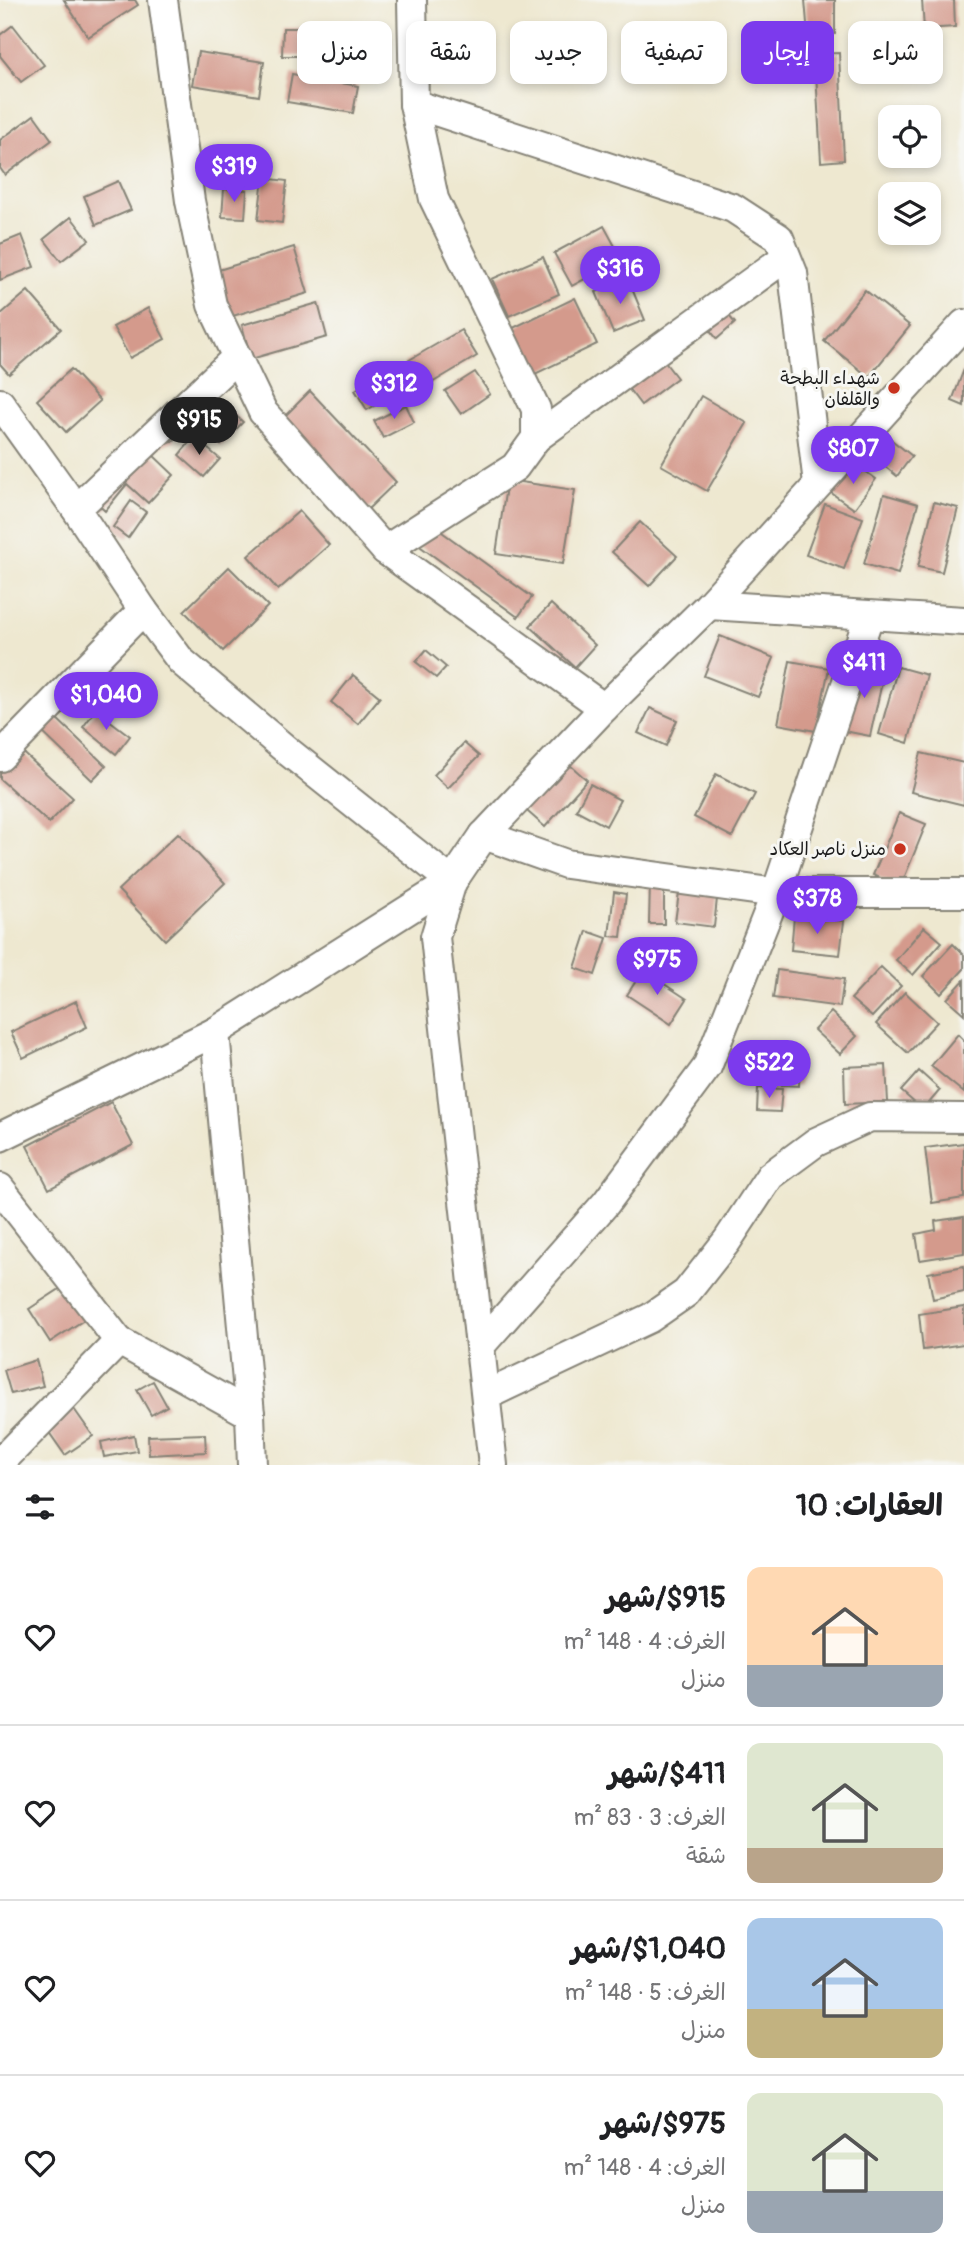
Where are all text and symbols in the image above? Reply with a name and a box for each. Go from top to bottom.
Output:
chip: منزل [297,21,392,84]
chip: شقة [406,21,496,84]
chip: جديد [510,21,607,84]
chip: تصفية [621,21,727,84]
chip: إيجار [741,21,834,84]
chip: شراء [848,21,943,84]
map controls [878,105,941,245]
button: locate [878,105,941,168]
pin: $319 [193,144,275,204]
text: $319 [211,152,257,181]
button: layers [878,182,941,245]
pin: $316 [579,246,661,306]
text: $316 [596,254,644,283]
pin: $312 [353,362,435,421]
place label: شهداء البطحة والقلفان [780,367,880,411]
text: $312 [370,369,418,398]
marker: شهداء البطحة والقلفان [886,380,902,396]
pin: $915 [158,398,240,457]
text: $915 [176,405,222,434]
pin: $807 [812,426,894,486]
text: $807 [827,434,879,463]
pin: $411 [823,640,905,700]
text: $411 [842,648,886,677]
pin: $1,040 [49,672,163,732]
text: $1,040 [70,680,142,709]
place label: منزل ناصر العكاد [769,838,886,861]
marker: منزل ناصر العكاد [892,841,908,857]
pin: $378 [776,876,858,936]
text: $378 [792,884,842,913]
pin: $975 [616,937,698,997]
text: $975 [633,945,681,974]
pin: $522 [728,1040,810,1100]
text: $522 [744,1048,794,1077]
text: العقارات: 10 [796,1487,943,1524]
icon: filters [21,1488,59,1526]
text: $915/شهر [606,1579,726,1616]
icon: home [803,1595,887,1679]
icon: heart [21,1618,59,1656]
text: الغرف: 4 · 148 m² [564,1627,726,1656]
text: منزل [681,1665,726,1694]
text: $411/شهر [608,1755,726,1792]
icon: home [803,1771,887,1855]
icon: heart [21,1794,59,1832]
text: الغرف: 3 · 83 m² [574,1803,726,1832]
text: شقة [686,1841,726,1870]
text: $1,040/شهر [571,1930,726,1967]
icon: home [803,1946,887,2030]
icon: heart [21,1969,59,2007]
text: الغرف: 5 · 148 m² [565,1978,726,2007]
text: منزل [681,2016,726,2045]
text: $975/شهر [602,2105,726,2142]
icon: home [803,2121,887,2205]
icon: heart [21,2144,59,2182]
text: الغرف: 4 · 148 m² [564,2153,726,2182]
text: منزل [681,2191,726,2220]

